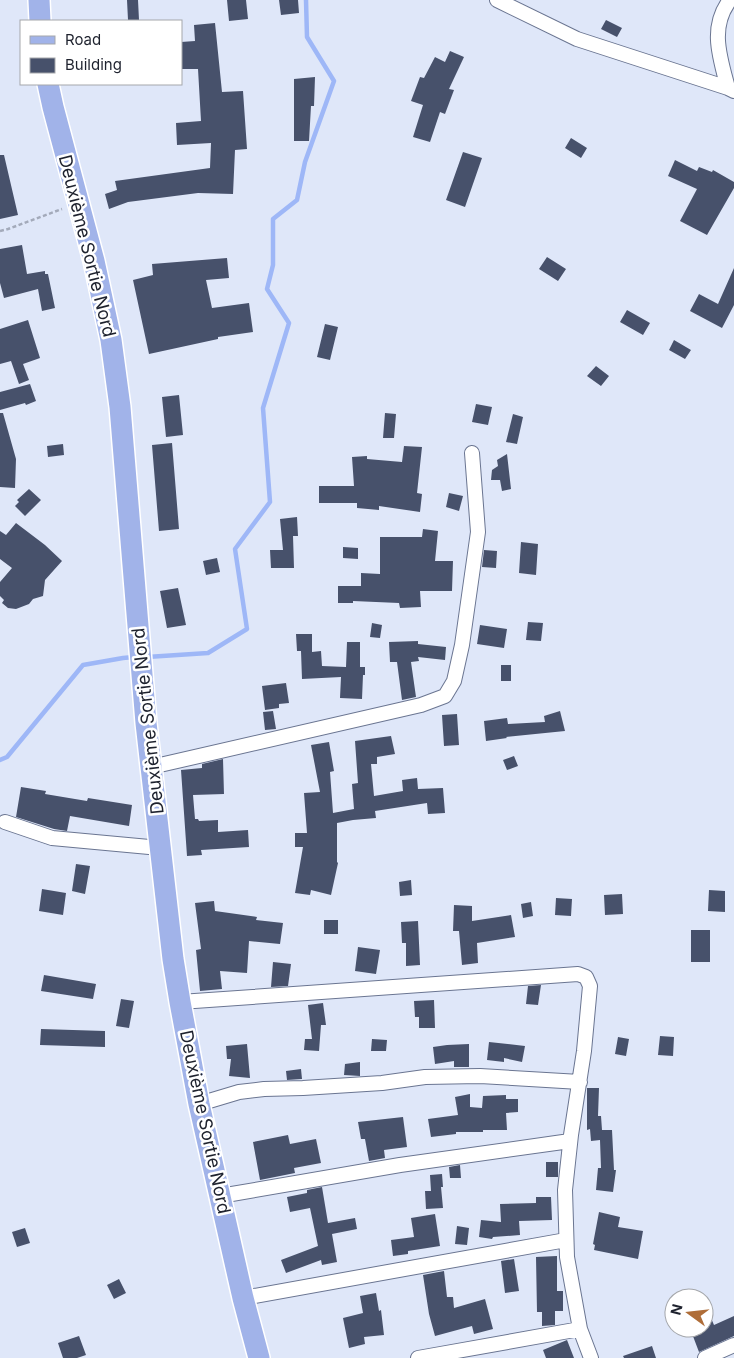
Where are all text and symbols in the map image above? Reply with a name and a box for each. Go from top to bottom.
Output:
legend [20,20,182,85]
text: Road [65,30,101,49]
text: Building [65,55,122,74]
street label: Deuxième Sortie Nord [55,153,120,339]
street label: Deuxième Sortie Nord [127,627,168,815]
street label: Deuxième Sortie Nord [176,1028,235,1216]
north arrow [664,1288,714,1338]
text: N [666,1302,686,1317]

